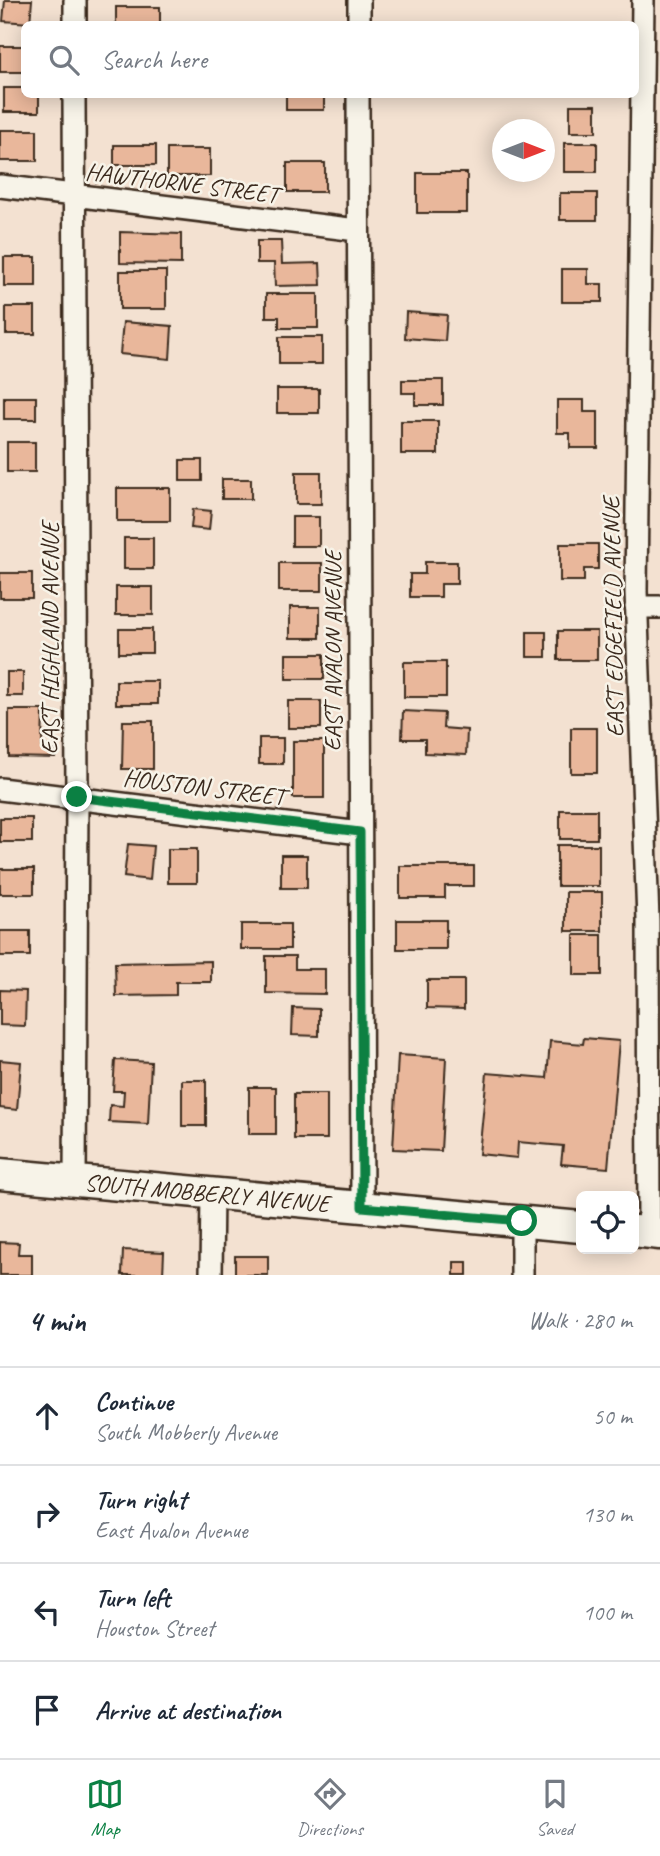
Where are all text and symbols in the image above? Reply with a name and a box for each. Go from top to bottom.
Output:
search box [21,21,639,98]
icon: search [45,41,83,79]
text: Search here [101,43,207,76]
north arrow [492,119,555,182]
street label: HAWTHORNE STREET [84,156,285,210]
street label: EAST EDGEFIELD AVENUE [596,493,630,737]
street label: EAST HIGHLAND AVENUE [35,519,65,754]
street label: EAST AVALON AVENUE [318,548,348,751]
street label: HOUSTON STREET [122,762,292,813]
route end [61,781,92,812]
street label: SOUTH MOBBERLY AVENUE [83,1167,333,1219]
map controls [576,1191,639,1254]
button: locate [576,1191,639,1254]
route start [506,1205,537,1236]
text: 4 min [28,1302,85,1340]
text: Walk · 280 m [528,1306,632,1335]
text: Continue [95,1385,173,1418]
icon: ahead [28,1397,66,1435]
text: 50 m [593,1402,632,1431]
text: South Mobberly Avenue [95,1418,277,1447]
text: Turn right [95,1483,186,1516]
icon: right [28,1495,66,1533]
text: 130 m [583,1500,632,1529]
text: East Avalon Avenue [95,1516,248,1545]
text: Turn left [95,1581,170,1614]
icon: left [28,1593,66,1631]
text: 100 m [583,1598,632,1627]
text: Houston Street [95,1614,214,1643]
icon: arrive [28,1691,66,1729]
text: Arrive at destination [95,1694,281,1727]
tab: Map [86,1775,124,1841]
tab: Directions [297,1775,363,1841]
tab: Saved [536,1775,574,1841]

